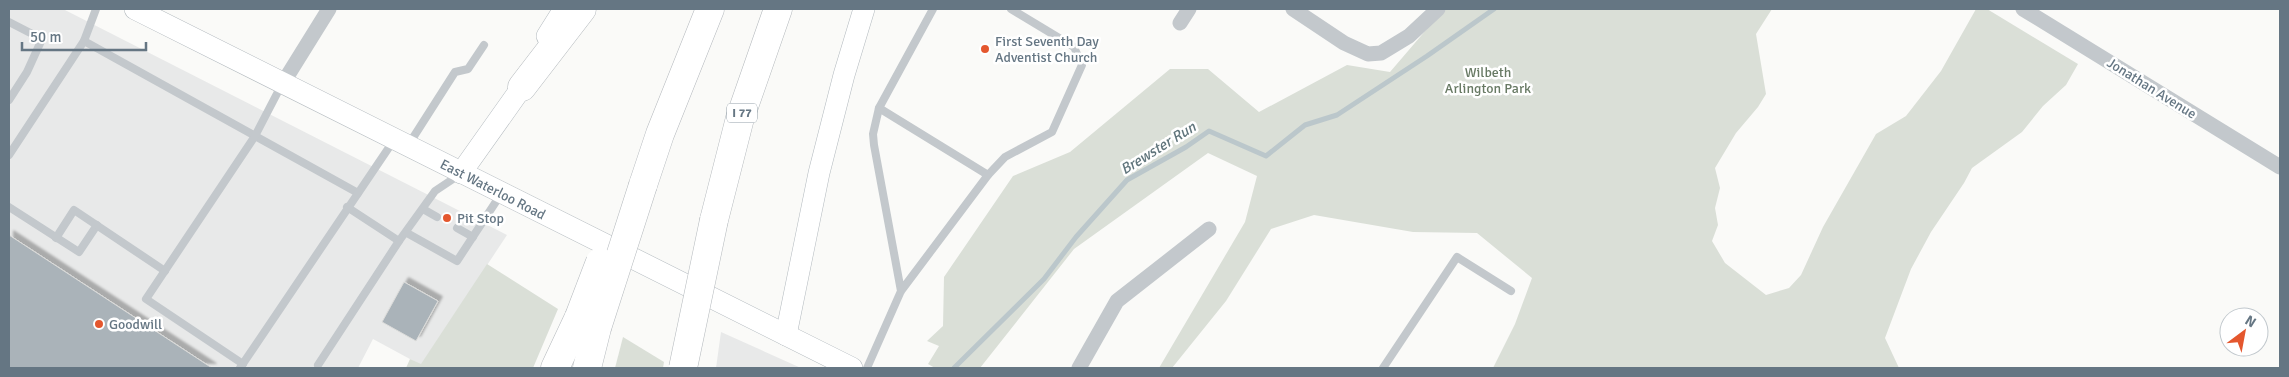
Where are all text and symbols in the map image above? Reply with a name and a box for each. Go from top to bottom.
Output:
scale bar [22,20,146,52]
text: 50 m [30,28,61,46]
place label: First Seventh Day Adventist Church [995,33,1099,66]
marker: First Seventh Day Adventist Church [979,43,991,55]
street label: Jonathan Avenue [2104,54,2200,123]
park label: Wilbeth Arlington Park [1445,64,1531,97]
road number: I 77 [727,104,757,122]
water label: Brewster Run [1117,117,1200,178]
street label: East Waterloo Road [437,156,548,223]
place label: Pit Stop [457,210,504,227]
marker: Pit Stop [441,212,453,224]
north arrow [2219,307,2269,357]
text: N [2242,312,2259,331]
place label: Goodwill [109,316,162,333]
marker: Goodwill [93,318,105,330]

